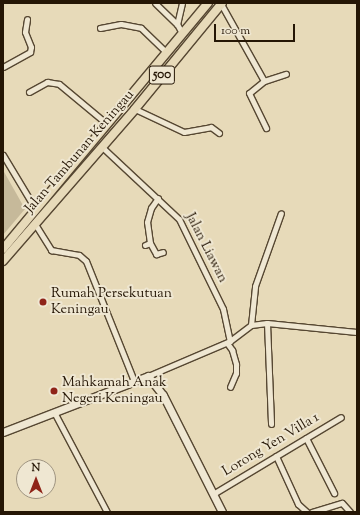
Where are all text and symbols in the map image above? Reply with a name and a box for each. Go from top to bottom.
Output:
scale bar [216,16,297,42]
text: 100 m [221,22,250,40]
road number: 500 [148,64,176,86]
street label: Jalan Tambunan Keningau [22,87,138,217]
street label: Jalan Liawan [181,210,231,286]
place label: Rumah Persekutuan Keningau [51,286,172,318]
marker: Rumah Persekutuan Keningau [38,297,48,307]
place label: Mahkamah Anak Negeri Keningau [62,375,167,408]
marker: Mahkamah Anak Negeri Keningau [49,386,59,396]
street label: Lorong Yen Villa 1 [220,410,322,480]
north arrow [16,459,56,499]
text: N [32,460,40,476]

